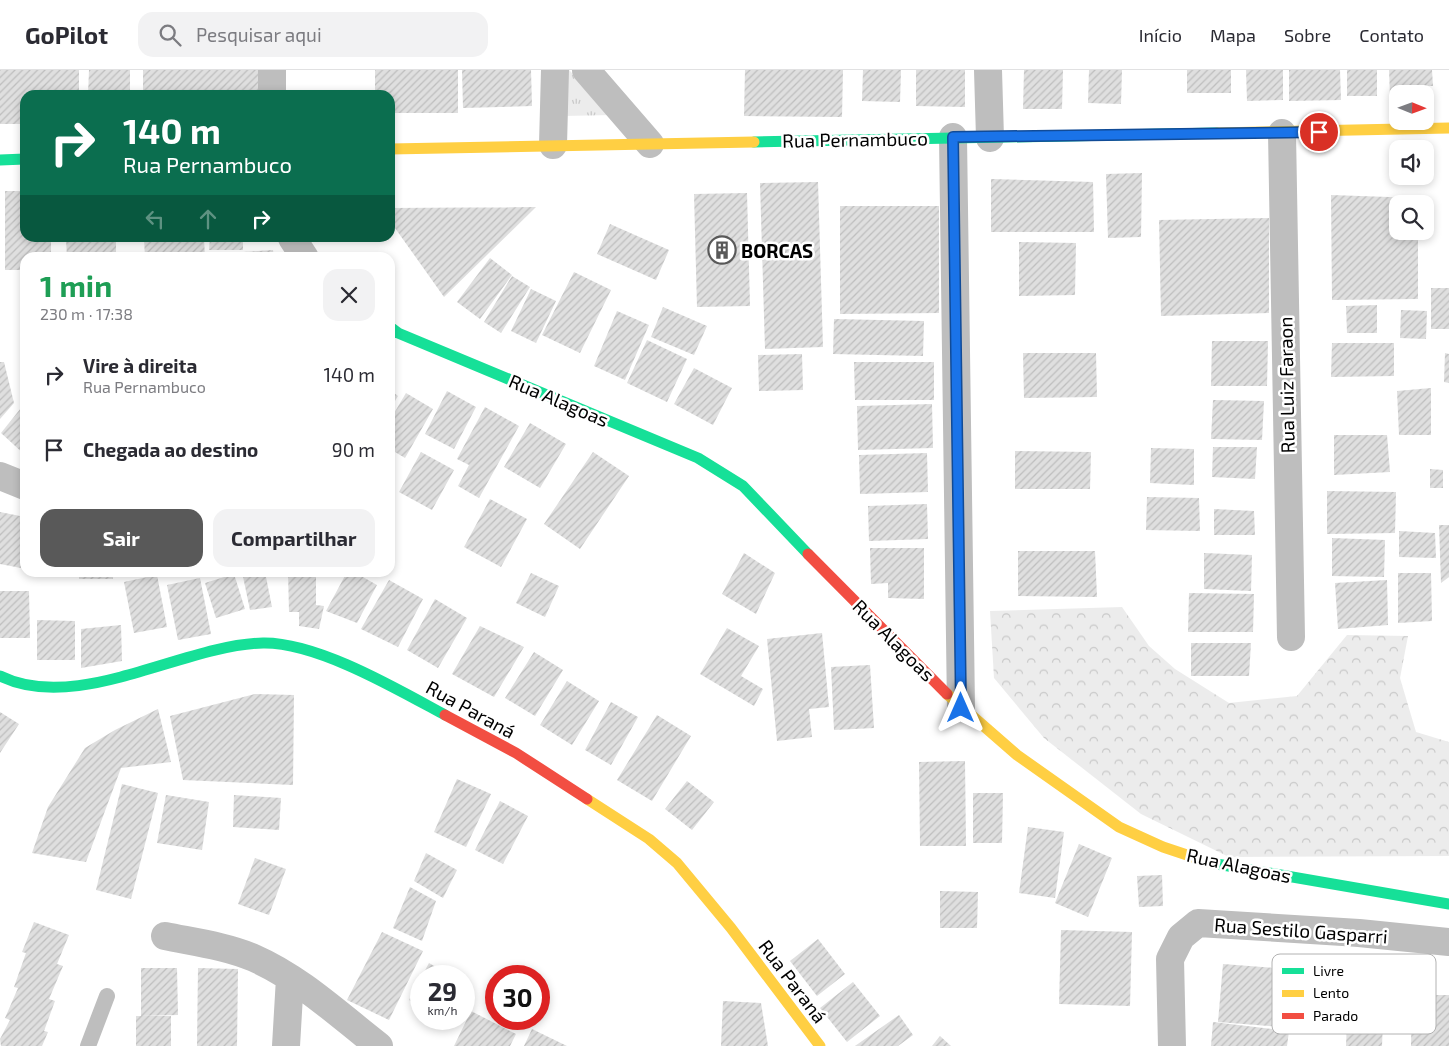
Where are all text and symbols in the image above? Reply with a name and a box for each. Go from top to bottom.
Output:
search box [138,12,488,57]
text: GoPilot [25,20,108,49]
icon: search [156,21,184,49]
text: Pesquisar aqui [196,23,322,46]
text: Início [1139,24,1182,46]
text: Mapa [1210,24,1256,46]
text: Sobre [1284,24,1331,46]
text: Contato [1359,24,1424,46]
north arrow [1389,85,1434,130]
map controls [1389,85,1434,240]
text: 140 m [123,109,221,151]
icon: right [40,110,105,175]
pin [1298,111,1340,153]
icon: arrive [1305,118,1333,146]
street label: Rua Pernambuco [782,126,928,152]
button: sound [1389,140,1434,185]
text: Rua Pernambuco [123,151,292,177]
button: search [1389,195,1434,240]
icon: left [141,205,169,233]
icon: ahead [194,205,222,233]
icon: right [247,205,275,233]
building icon: BORCAS [707,235,737,265]
place label: BORCAS [741,239,813,262]
text: 1 min [40,267,112,303]
button: close [323,269,375,321]
text: 230 m · 17:38 [40,304,133,323]
street label: Rua Luiz Faraon [1273,317,1299,453]
text: Vire à direita [83,354,197,377]
icon: right [40,361,68,389]
text: 140 m [323,363,375,386]
street label: Rua Alagoas [506,369,612,431]
text: Rua Pernambuco [83,377,206,396]
icon: arrive [40,436,68,464]
text: Chegada ao destino [83,438,258,461]
text: 90 m [332,438,375,461]
button: Sair [40,509,203,567]
button: Compartilhar [213,509,375,567]
street label: Rua Alagoas [848,594,940,686]
street label: Rua Paraná [422,675,520,743]
position arrow [934,681,986,733]
street label: Rua Alagoas [1185,843,1293,887]
street label: Rua Sestilo Gasparri [1214,912,1388,948]
street label: Rua Paraná [754,935,832,1027]
legend [1272,954,1436,1034]
text: Livre [1313,962,1344,979]
speed limit sign: 30 [485,965,550,1030]
text: 29 [428,976,457,1006]
text: Lento [1313,984,1349,1001]
text: km/h [428,1003,457,1017]
text: Parado [1313,1007,1358,1024]

